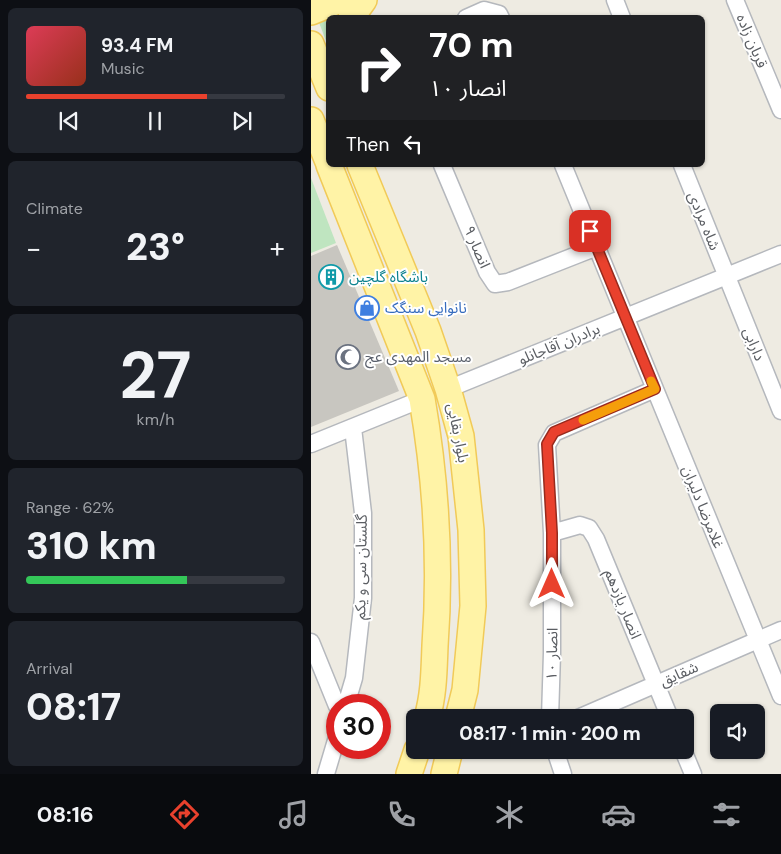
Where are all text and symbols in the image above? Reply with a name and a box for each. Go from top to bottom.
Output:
street label: قربان زاده [732,11,772,71]
text: 70 m [429,22,513,68]
text: 93.4 FM [101,33,173,58]
icon: right [346,35,411,100]
text: Music [101,58,145,79]
text: انصار ۱۰ [429,74,507,103]
icon: previous [55,107,83,135]
icon: pause [141,107,169,135]
icon: next [228,107,256,135]
icon: left [399,130,427,158]
text: Then [346,132,389,157]
street label: شاه مرادی [683,189,725,254]
text: Climate [26,198,83,219]
pin [569,210,611,252]
icon: arrive [576,217,604,245]
text: 23° [126,222,185,272]
street label: انصار ۹ [459,223,495,271]
text: − [26,230,41,267]
text: + [270,230,285,267]
building icon: باشگاه گلچین [318,264,344,290]
place label: باشگاه گلچین [349,267,428,287]
shop icon: نانوایی سنگک [354,295,380,321]
place label: نانوایی سنگک [385,298,467,318]
street label: برادران آقاجانلو [515,318,603,370]
street label: دارابی [738,324,770,364]
text: 27 [120,334,191,418]
mosque icon: مسجد المهدی عج [335,344,361,370]
place label: مسجد المهدی عج [365,347,472,369]
street label: بلوار بقایی [442,402,474,464]
text: km/h [137,409,174,430]
street label: غلامرضا دلیران [677,463,729,552]
text: Range · 62% [26,497,114,518]
street label: گلستان سی و یکم [350,513,373,620]
text: 310 km [26,521,157,571]
position arrow [525,557,577,609]
street label: انصار یازدهم [599,566,646,642]
street label: انصار ۱۰ [542,627,562,681]
street label: شقایق [657,657,702,691]
text: Arrival [26,658,73,679]
text: 08:17 [26,682,121,732]
speed limit sign: 30 [326,694,391,759]
map controls [710,704,765,759]
button: sound [710,704,765,759]
text: 08:17 · 1 min · 200 m [459,721,641,746]
icon: directions [167,797,202,832]
icon: music [276,797,311,832]
icon: phone [384,797,419,832]
icon: climate [492,797,527,832]
icon: car [601,797,636,832]
icon: filters [709,797,744,832]
text: 08:16 [37,800,94,829]

